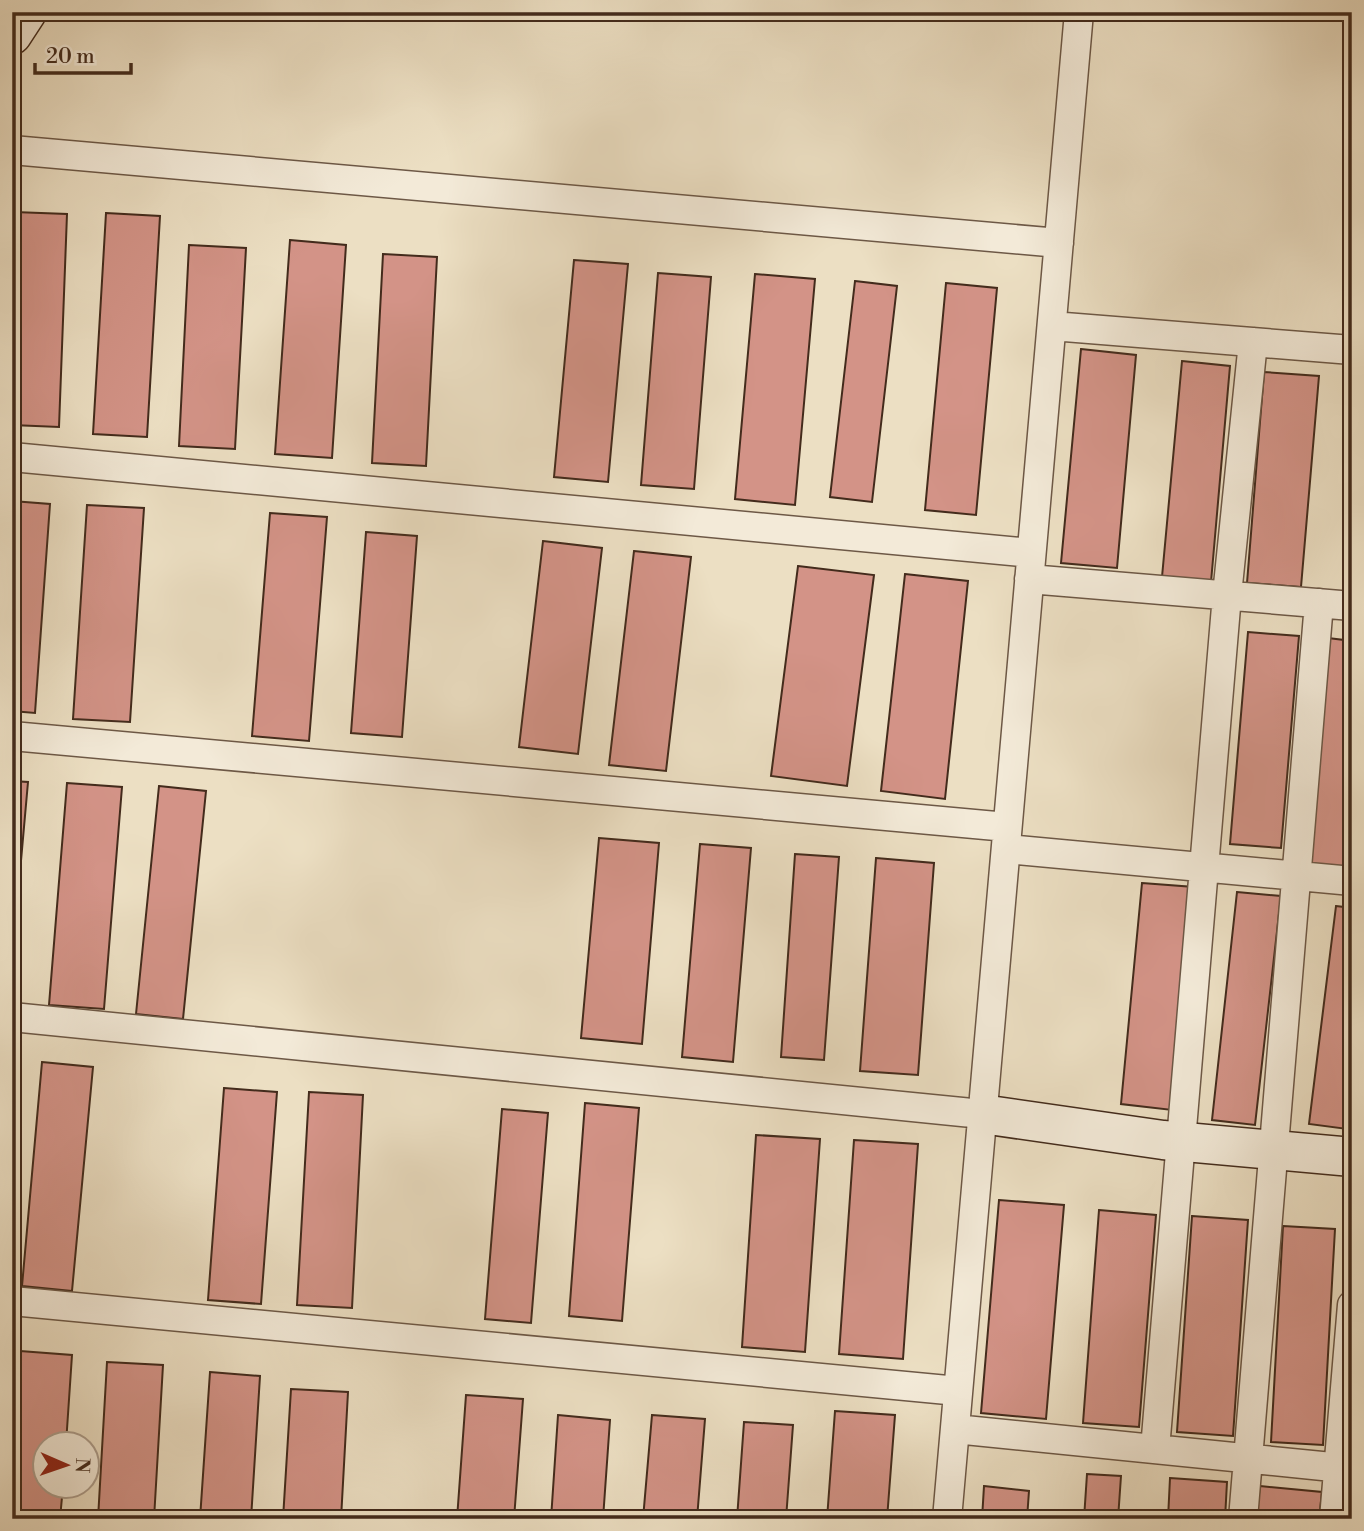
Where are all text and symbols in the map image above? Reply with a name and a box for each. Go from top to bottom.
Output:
scale bar [35,32,131,76]
text: 20 m [46,44,95,70]
north arrow [32,1430,102,1500]
text: N [70,1458,94,1473]

